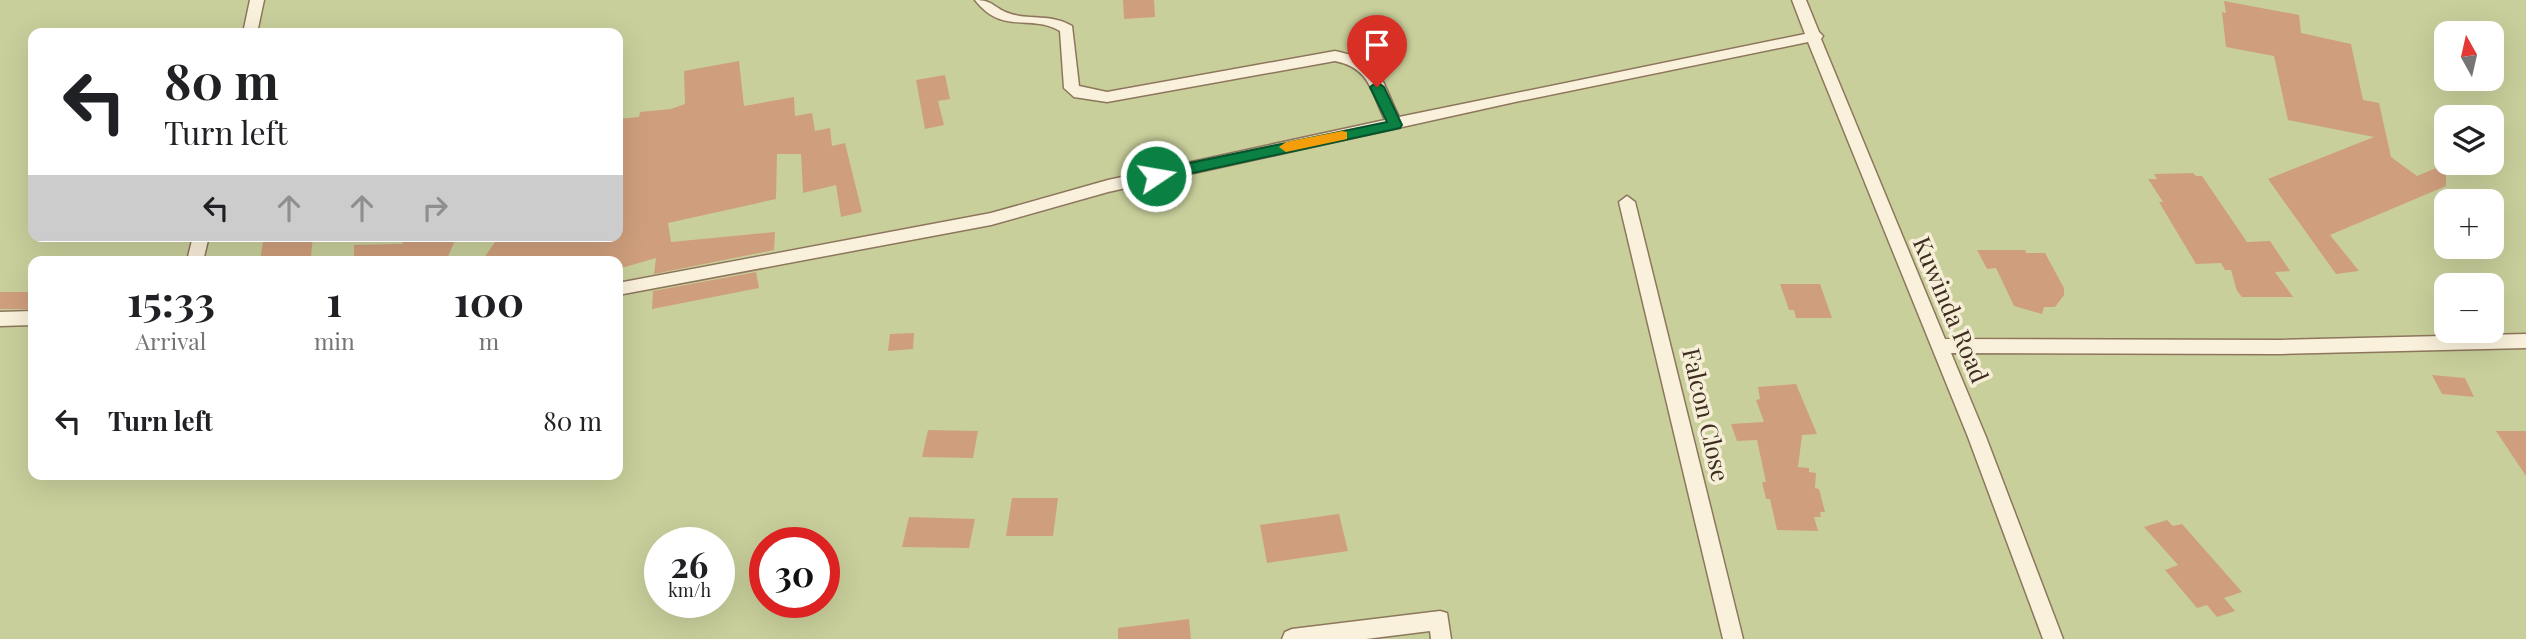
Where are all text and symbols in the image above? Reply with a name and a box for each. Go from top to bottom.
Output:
pin [1347,15,1407,87]
north arrow [2434,21,2504,91]
map controls [2434,21,2504,343]
icon: arrive [1358,26,1396,64]
text: 80 m [164,47,279,112]
icon: left [49,56,140,147]
button: layers [2434,105,2504,175]
text: Turn left [164,110,288,153]
position arrow [1119,139,1193,213]
icon: left [197,189,235,227]
icon: ahead [270,189,308,227]
icon: ahead [343,189,381,227]
icon: right [416,189,454,227]
button: + [2434,189,2504,259]
street label: Kuwinda Road [1907,231,1997,387]
text: 15:33 [127,272,215,328]
text: 1 [326,272,342,328]
text: 100 [454,272,524,328]
button: − [2434,273,2504,343]
text: Arrival [136,325,206,356]
text: min [314,325,355,356]
text: m [479,325,499,356]
street label: Falcon Close [1676,345,1738,484]
icon: left [49,402,87,440]
text: Turn left [108,403,213,438]
text: 80 m [543,403,602,438]
speed limit sign: 30 [749,527,840,618]
text: 26 [671,540,708,587]
text: km/h [668,578,711,602]

